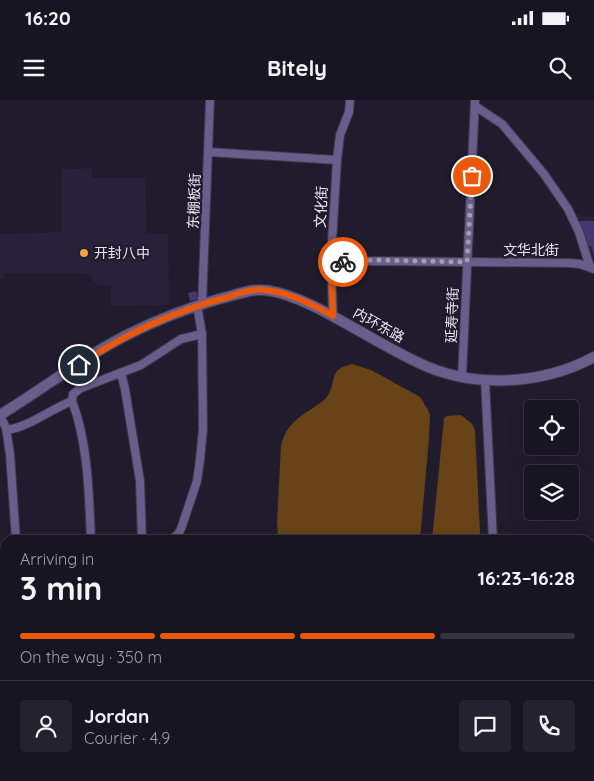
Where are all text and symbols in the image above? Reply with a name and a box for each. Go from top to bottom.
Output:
text: 16:20 [25,6,71,30]
icon: menu [20,54,48,82]
text: Bitely [267,54,327,82]
icon: search [546,54,574,82]
pin [451,155,493,197]
icon: bag [458,162,486,190]
street label: 东棚板街 [184,173,204,229]
street label: 文化街 [311,186,331,228]
courier [318,237,368,287]
street label: 文华北街 [503,241,559,259]
place label: 开封八中 [94,244,150,262]
marker: 开封八中 [78,247,90,259]
icon: bike [329,248,357,276]
street label: 延寿寺街 [442,287,462,343]
street label: 内环东路 [350,304,408,346]
pin [58,344,100,386]
icon: home [65,351,93,379]
map controls [524,400,579,520]
button: locate [524,400,579,455]
button: layers [524,465,579,520]
text: Arriving in [20,549,94,569]
text: 16:23–16:28 [478,566,575,590]
text: 3 min [20,568,102,608]
text: On the way · 350 m [20,647,162,667]
button: person [20,700,72,752]
button: chat [459,700,511,752]
button: phone [523,700,575,752]
text: Jordan [84,704,149,728]
text: Courier · 4.9 [84,728,170,748]

